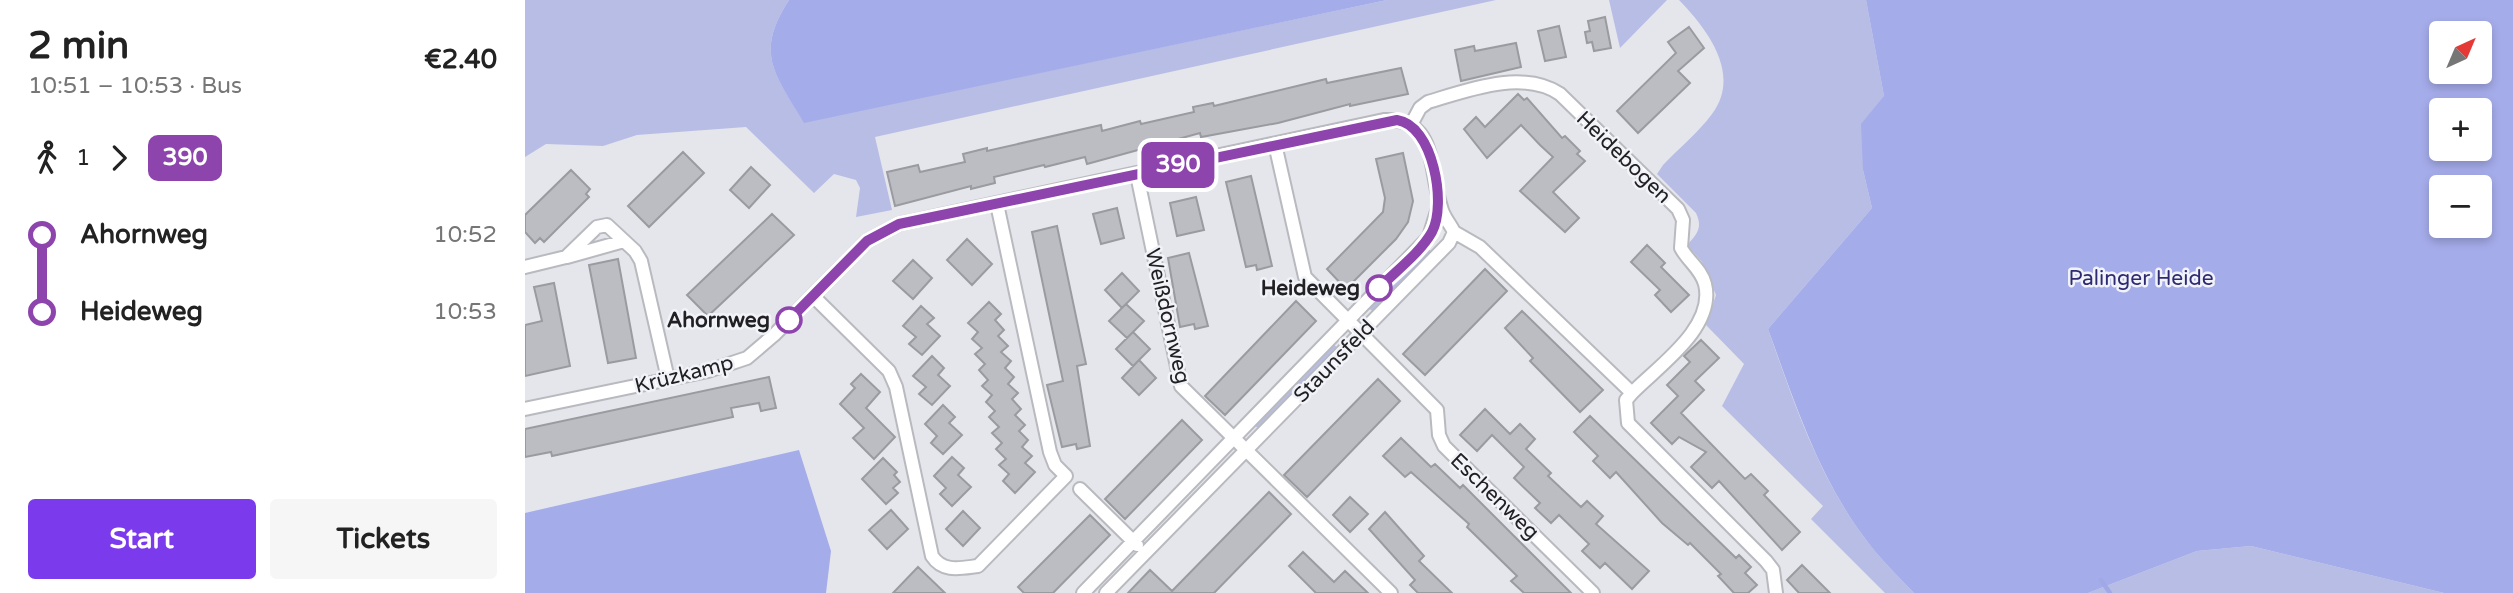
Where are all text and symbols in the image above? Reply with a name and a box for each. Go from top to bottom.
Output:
north arrow [2429,21,2492,84]
map controls [2429,21,2492,238]
text: 2 min [28,23,129,69]
text: €2.40 [424,44,497,75]
text: 10:51 – 10:53 · Bus [28,72,242,100]
button: + [2429,98,2492,161]
street label: Heidebogen [1571,106,1676,209]
icon: walk [28,139,66,177]
icon: forward [100,139,138,177]
line badge: 390 [1138,142,1218,188]
text: 390 [162,143,208,172]
text: 1 [76,144,90,172]
text: 390 [1155,150,1201,179]
button: − [2429,175,2492,238]
text: Ahornweg [80,219,208,250]
text: 10:52 [433,221,497,249]
street label: Weißdornweg [1140,246,1195,386]
park label: Palinger Heide [2068,266,2214,291]
marker: Heideweg [1366,275,1392,301]
place label: Heideweg [1261,276,1360,301]
text: Heideweg [80,296,203,327]
text: 10:53 [433,298,497,326]
marker: Ahornweg [776,307,802,333]
place label: Ahornweg [667,308,770,333]
street label: Staunsfeld [1289,315,1380,408]
street label: Krüzkamp [632,350,736,399]
street label: Eschenweg [1445,448,1544,545]
button: Start [28,499,256,579]
button: Tickets [270,499,497,579]

